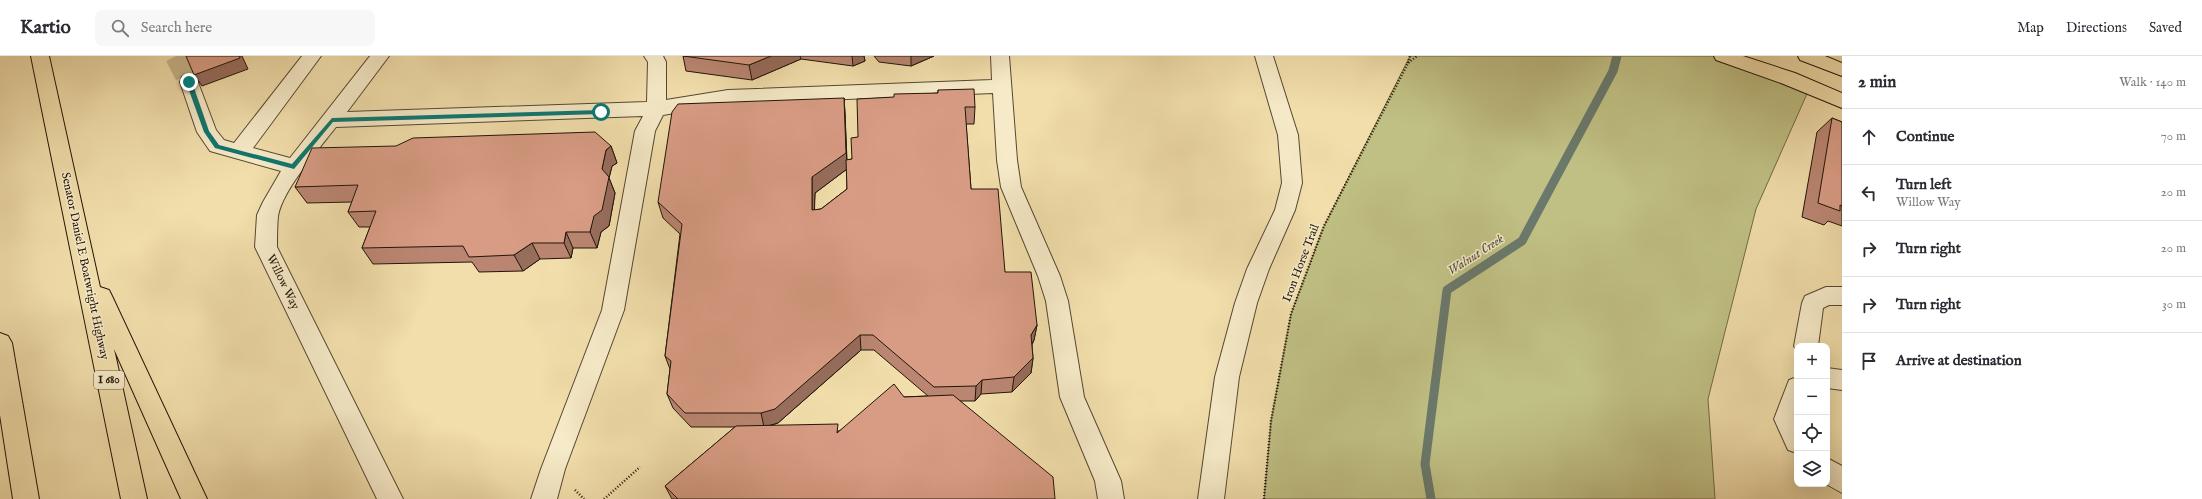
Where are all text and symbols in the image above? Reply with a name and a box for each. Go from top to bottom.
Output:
search box [95,10,375,46]
text: Kartio [20,16,71,40]
icon: search [109,17,131,39]
text: Search here [141,18,212,37]
text: Map [2017,19,2044,37]
text: Directions [2066,19,2127,37]
text: Saved [2149,19,2182,37]
text: 2 min [1858,72,1896,93]
route end [180,73,198,91]
text: Walk · 140 m [2119,74,2186,91]
route start [592,103,610,121]
icon: ahead [1858,126,1880,148]
text: Continue [1896,127,1954,146]
text: 70 m [2161,128,2186,145]
street label: Senator Daniel E Boatwright Highway [58,171,112,361]
text: Turn left [1896,175,1952,194]
icon: left [1858,182,1880,204]
text: 20 m [2161,184,2186,201]
text: Willow Way [1896,194,1961,211]
street label: Iron Horse Trail [1279,221,1323,304]
water label: Walnut Creek [1445,230,1508,279]
icon: right [1858,238,1880,260]
text: Turn right [1896,239,1961,258]
text: 20 m [2161,240,2186,257]
street label: Willow Way [263,252,303,312]
icon: right [1858,294,1880,316]
text: Turn right [1896,295,1961,314]
text: 30 m [2162,296,2186,313]
map controls [1794,343,1830,487]
button: + [1794,343,1830,379]
icon: arrive [1858,350,1880,372]
text: Arrive at destination [1896,351,2022,370]
road number: I 680 [94,371,124,389]
button: − [1794,379,1830,415]
button: locate [1794,415,1830,451]
button: layers [1794,451,1830,487]

